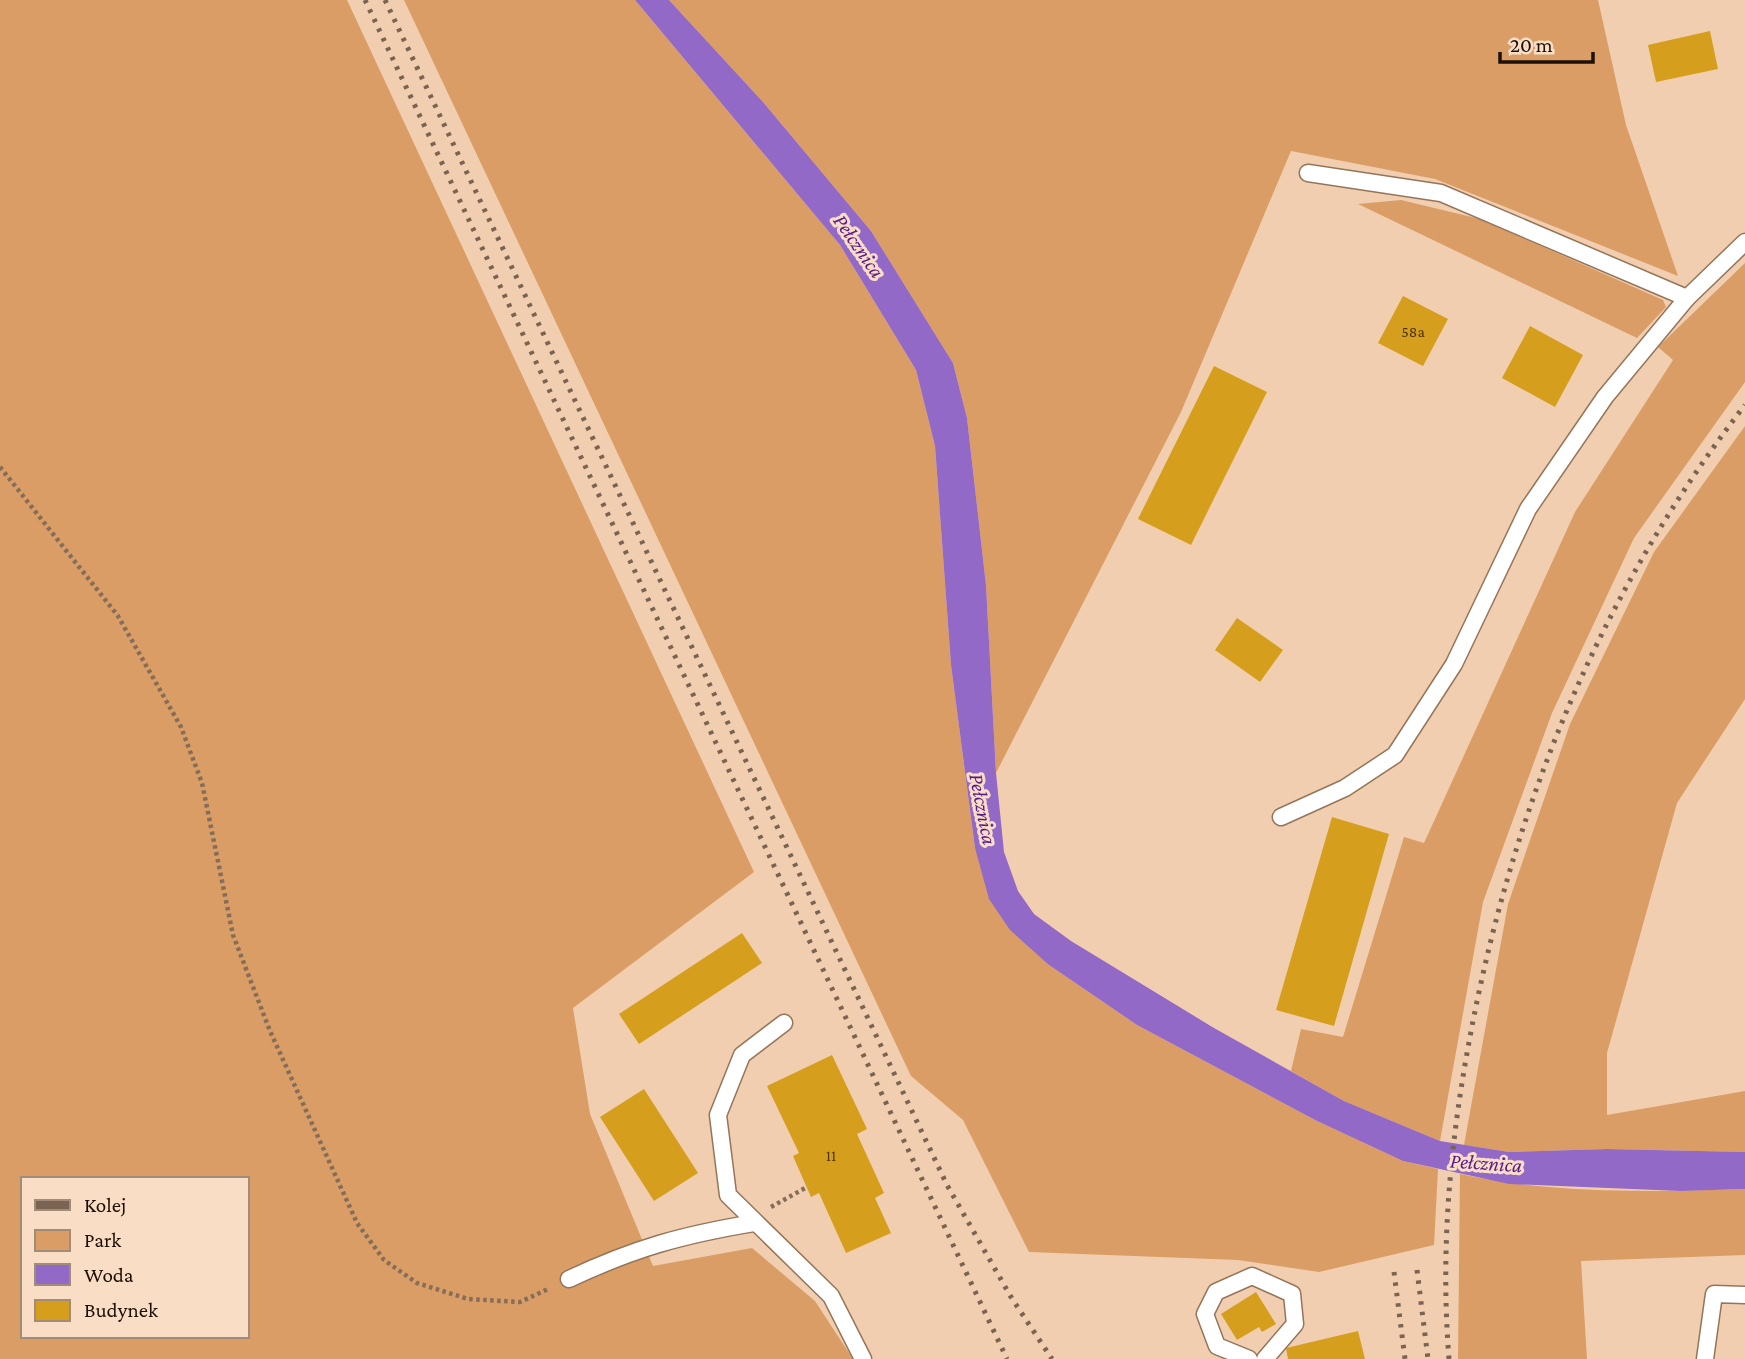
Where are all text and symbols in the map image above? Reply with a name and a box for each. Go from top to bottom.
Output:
scale bar [1500,21,1593,65]
text: 20 m [1510,33,1553,57]
water label: Pełcznica [828,210,890,283]
house number: 58a [1401,323,1425,340]
water label: Pełcznica [964,771,1002,847]
house number: 11 [826,1147,836,1164]
water label: Pełcznica [1449,1149,1523,1177]
legend [21,1177,248,1338]
text: Kolej [84,1193,126,1217]
text: Park [84,1228,121,1252]
text: Woda [84,1263,134,1287]
text: Budynek [84,1298,158,1322]

